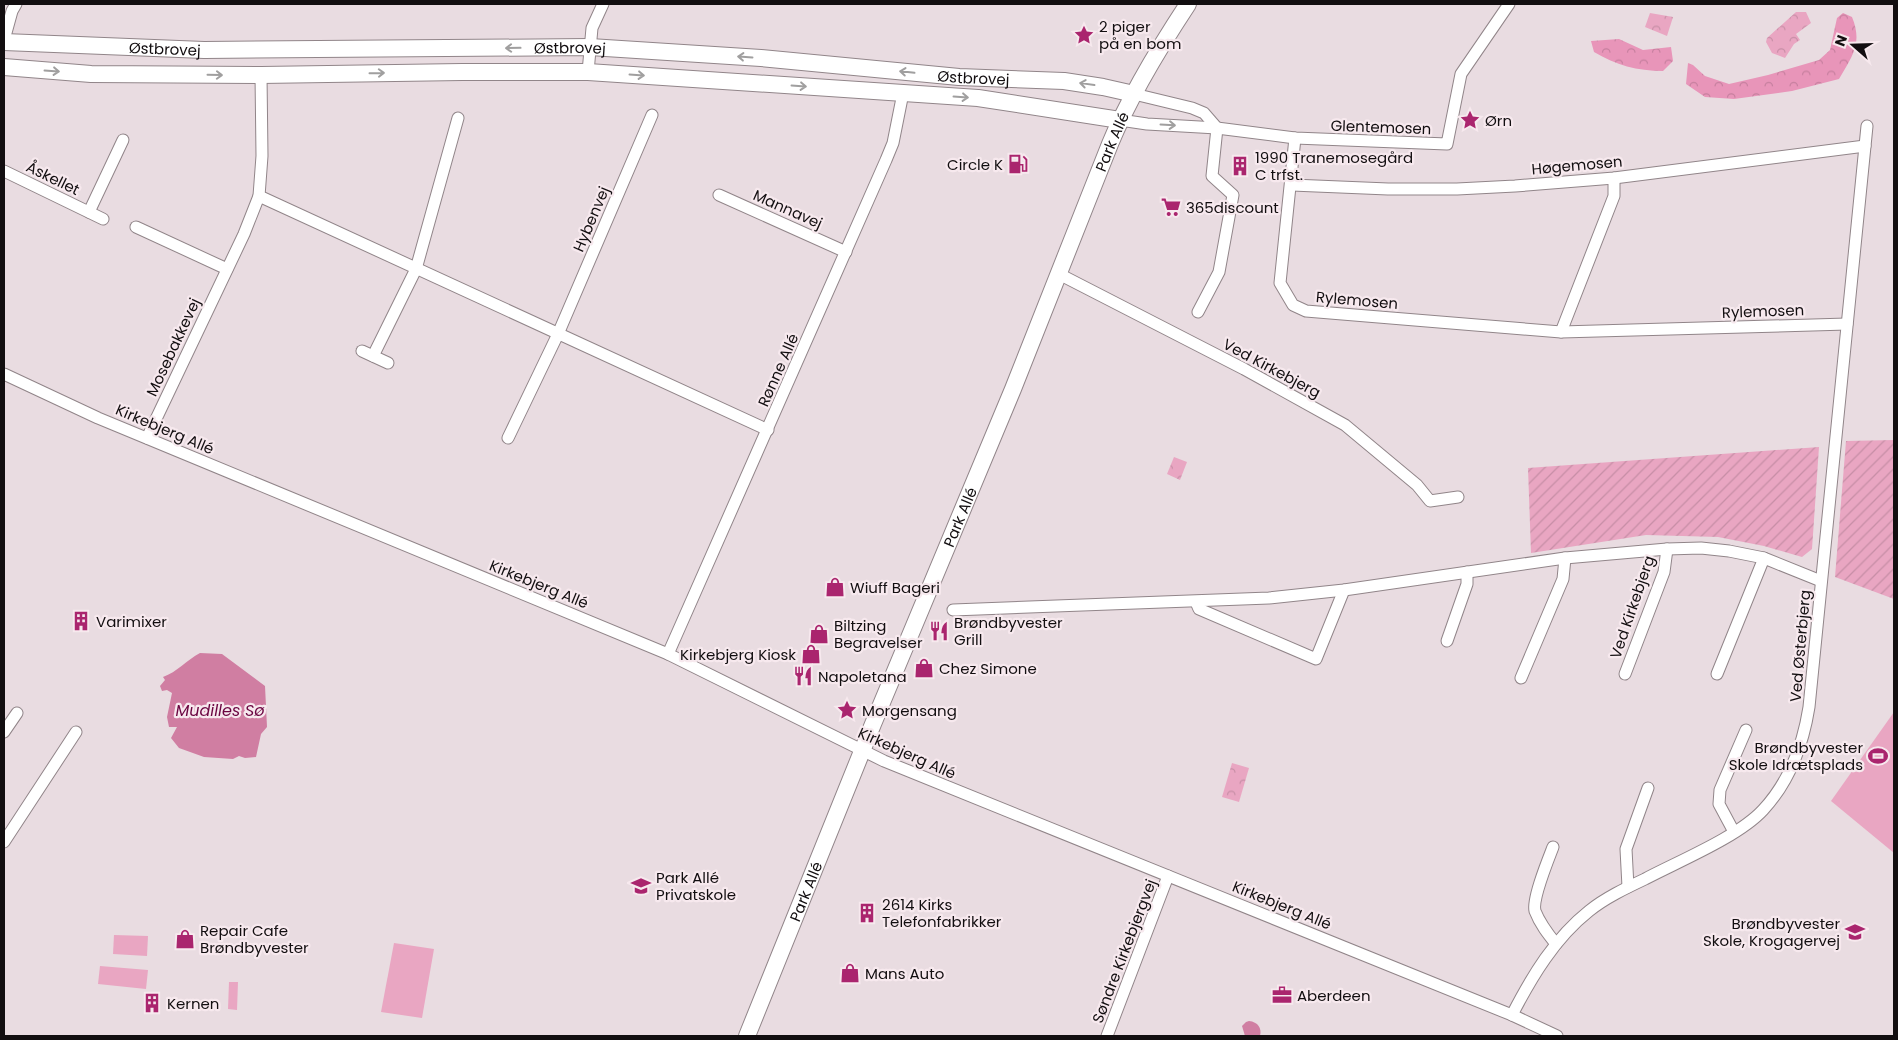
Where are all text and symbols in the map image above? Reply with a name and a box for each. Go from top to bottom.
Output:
place label: 2 piger på en bom [1099,16,1181,54]
north arrow [1828,20,1878,70]
place icon: 2 piger på en bom [1073,24,1095,46]
text: N [1830,32,1852,49]
street label: Østbrovej [534,36,606,58]
street label: Østbrovej [129,37,201,60]
one-way arrow [505,43,522,53]
one-way arrow [738,53,754,62]
street label: Østbrovej [937,65,1010,89]
one-way arrow [44,66,60,75]
one-way arrow [899,67,915,77]
one-way arrow [368,68,385,78]
one-way arrow [206,70,223,80]
one-way arrow [629,70,645,80]
one-way arrow [1079,79,1095,89]
one-way arrow [791,81,807,90]
one-way arrow [953,92,969,102]
street label: Park Allé [1090,108,1134,174]
place icon: Ørn [1459,109,1481,131]
place label: Ørn [1485,110,1512,131]
street label: Glentemosen [1330,115,1432,139]
one-way arrow [1160,121,1176,130]
place label: 1990 Tranemosegård C trfst. [1255,147,1413,185]
street label: Høgemosen [1531,151,1623,179]
fuel station icon: Circle K [1007,153,1029,175]
place label: Circle K [947,154,1003,175]
building icon: 1990 Tranemosegård C trfst. [1229,155,1251,177]
street label: Åskellet [23,156,83,200]
street label: Hybenvej [568,183,614,255]
street label: Mannavej [750,184,826,234]
supermarket icon: 365discount [1160,196,1182,218]
place label: 365discount [1186,197,1279,218]
street label: Rylemosen [1315,286,1399,314]
street label: Mosebakkevej [141,294,205,400]
street label: Rylemosen [1721,299,1805,323]
street label: Rønne Allé [753,330,803,410]
street label: Ved Kirkebjerg [1219,333,1325,403]
street label: Kirkebjerg Allé [113,399,217,459]
street label: Park Allé [938,484,981,550]
street label: Ved Kirkebjerg [1605,553,1659,661]
street label: Kirkebjerg Allé [486,555,592,613]
shop icon: Wiuff Bageri [824,576,846,598]
place label: Wiuff Bageri [850,577,940,598]
street label: Ved Østerbjerg [1785,589,1815,703]
building icon: Varimixer [70,610,92,632]
place label: Varimixer [96,611,167,632]
place label: Brøndbyvester Grill [954,612,1063,650]
place label: Biltzing Begravelser [834,615,923,653]
restaurant icon: Brøndbyvester Grill [928,620,950,642]
shop icon: Biltzing Begravelser [808,623,830,645]
shop icon: Kirkebjerg Kiosk [800,643,822,665]
place label: Kirkebjerg Kiosk [680,644,796,665]
shop icon: Chez Simone [913,657,935,679]
place label: Chez Simone [939,658,1037,679]
restaurant icon: Napoletana [792,665,814,687]
place label: Napoletana [818,666,907,687]
water label: Mudilles Sø [175,699,265,722]
place icon: Morgensang [836,699,858,721]
place label: Morgensang [862,700,957,721]
street label: Kirkebjerg Allé [855,722,959,784]
place label: Brøndbyvester Skole Idrætsplads [1729,737,1863,775]
sports icon: Brøndbyvester Skole Idrætsplads [1867,745,1889,767]
street label: Park Allé [784,858,827,925]
place label: Park Allé Privatskole [656,867,736,905]
school or university icon: Park Allé Privatskole [630,875,652,897]
street label: Søndre Kirkebjergvej [1087,876,1161,1026]
street label: Kirkebjerg Allé [1229,876,1335,934]
place label: 2614 Kirks Telefonfabrikker [882,894,1002,932]
building icon: 2614 Kirks Telefonfabrikker [856,902,878,924]
place label: Brøndbyvester Skole, Krogagervej [1703,913,1840,951]
place label: Repair Cafe Brøndbyvester [200,920,309,958]
school or university icon: Brøndbyvester Skole, Krogagervej [1844,921,1866,943]
shop icon: Repair Cafe Brøndbyvester [174,928,196,950]
shop icon: Mans Auto [839,962,861,984]
place label: Mans Auto [865,963,944,984]
office icon: Aberdeen [1271,984,1293,1006]
place label: Aberdeen [1297,985,1371,1006]
building icon: Kernen [141,992,163,1014]
place label: Kernen [167,993,219,1014]

